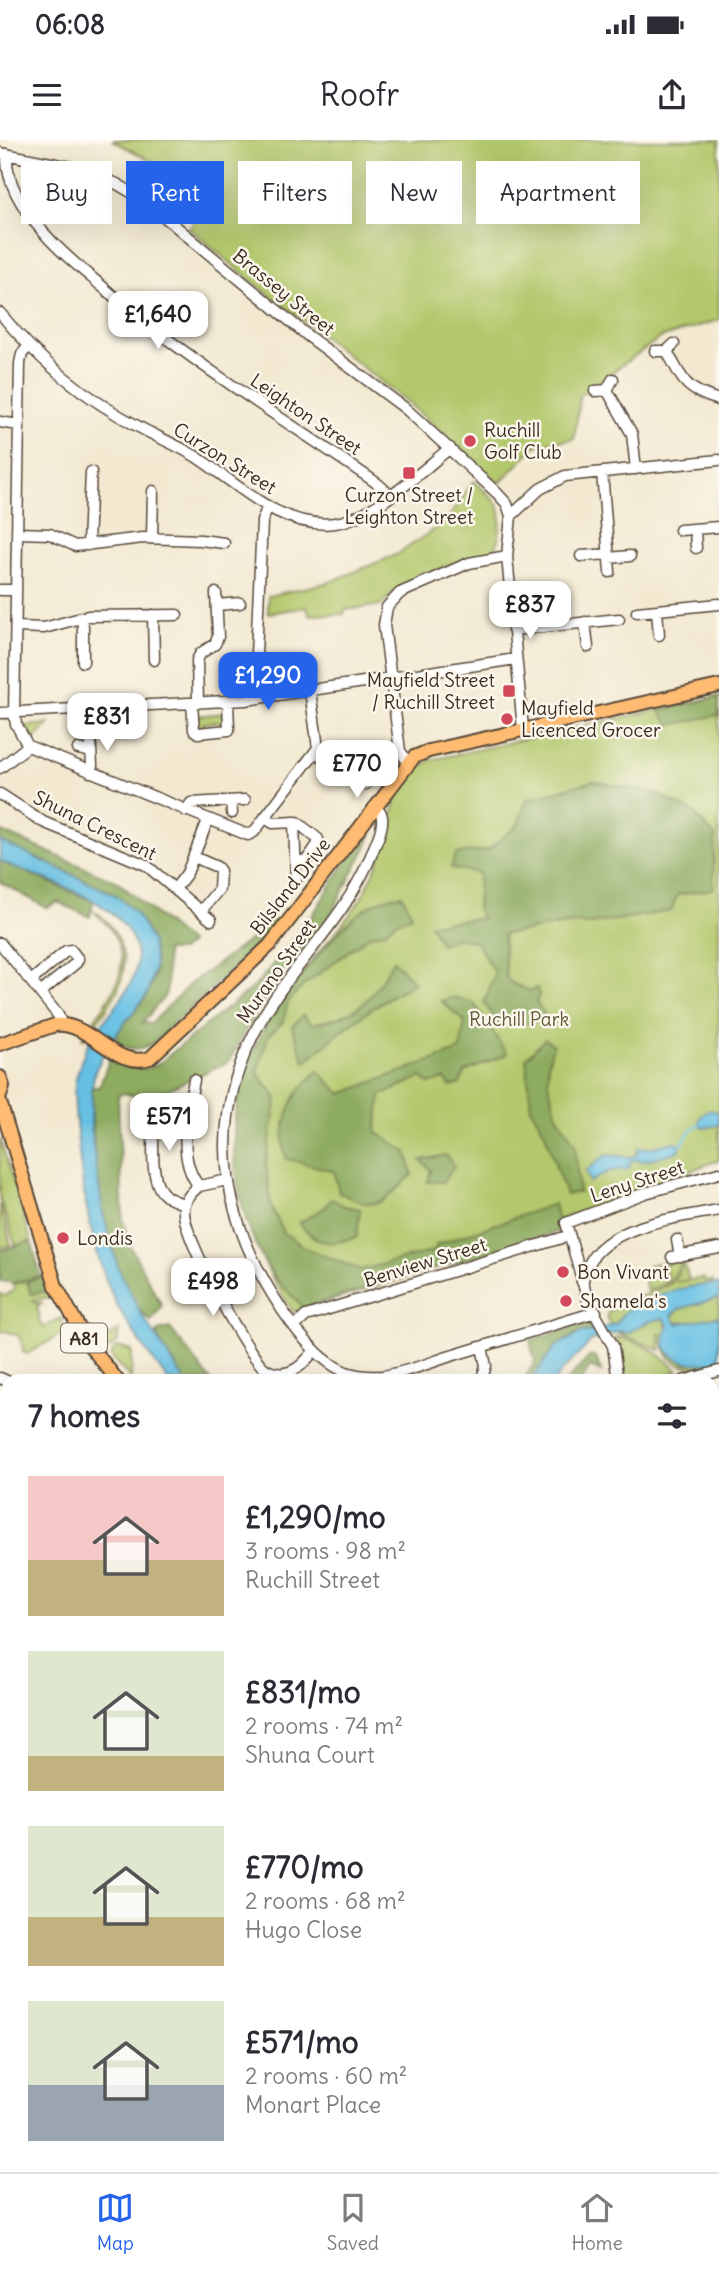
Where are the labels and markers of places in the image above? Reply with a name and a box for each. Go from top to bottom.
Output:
pin: £1,640 [101,292,215,351]
place label: Ruchill Golf Club [484,418,562,464]
marker: Ruchill Golf Club [462,433,478,449]
marker: Curzon Street / Leighton Street [401,465,417,481]
place label: Curzon Street / Leighton Street [345,483,473,529]
pin: £837 [489,582,571,641]
pin: £1,290 [211,652,325,712]
place label: Mayfield Street / Ruchill Street [367,668,495,714]
marker: Mayfield Street / Ruchill Street [501,683,517,699]
pin: £831 [66,694,148,753]
place label: Mayfield Licenced Grocer [521,696,661,742]
marker: Mayfield Licenced Grocer [499,711,515,727]
pin: £770 [316,740,398,800]
pin: £571 [128,1094,210,1153]
place label: Londis [77,1226,133,1250]
marker: Londis [55,1230,71,1246]
pin: £498 [172,1258,254,1318]
place label: Bon Vivant [577,1260,669,1284]
marker: Bon Vivant [555,1264,571,1280]
place label: Shamela's [580,1289,667,1313]
marker: Shamela's [558,1293,574,1309]

